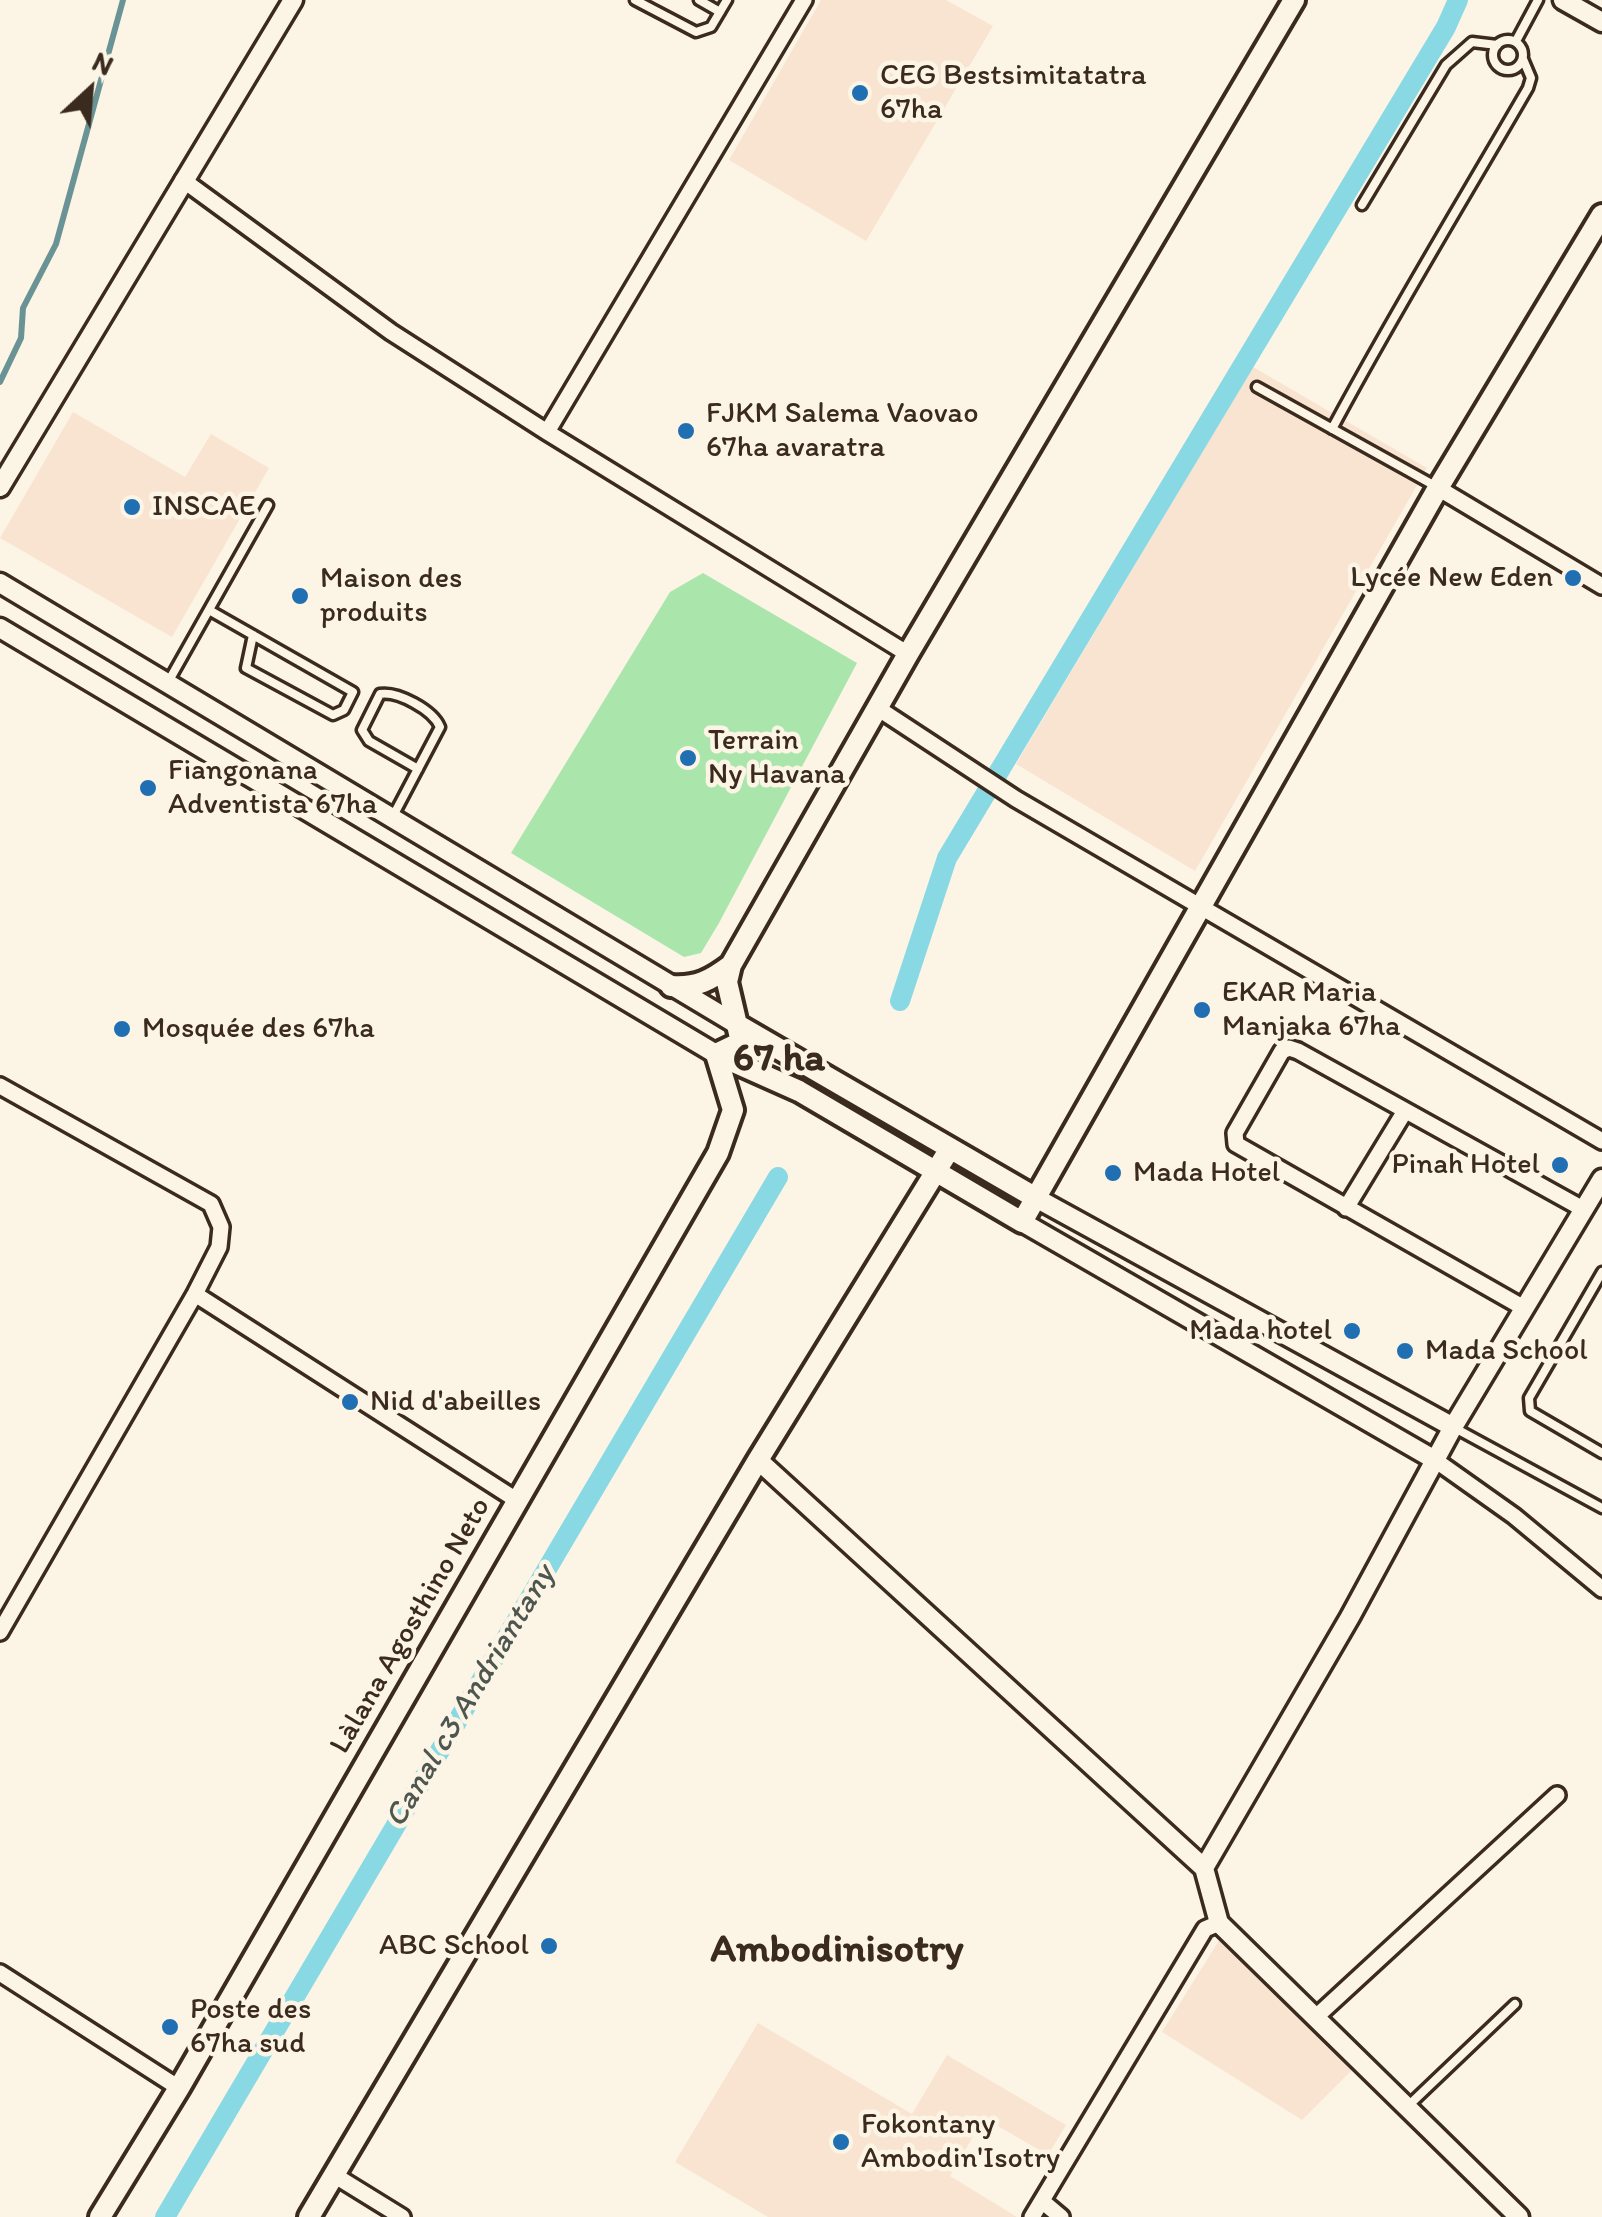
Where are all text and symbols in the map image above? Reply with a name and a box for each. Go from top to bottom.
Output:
north arrow [40,40,140,140]
text: N [87,44,119,82]
place label: CEG Bestsimitatatra 67ha [880,58,1147,128]
marker: CEG Bestsimitatatra 67ha [849,82,871,104]
place label: FJKM Salema Vaovao 67ha avaratra [706,396,979,466]
marker: FJKM Salema Vaovao 67ha avaratra [675,420,697,442]
place label: INSCAE [152,489,255,525]
marker: INSCAE [121,496,143,518]
place label: Lycée New Eden [1350,560,1553,596]
place label: Maison des produits [320,561,462,632]
marker: Lycée New Eden [1562,567,1584,589]
marker: Maison des produits [289,585,311,607]
place label: Terrain Ny Havana [708,723,846,794]
marker: Terrain Ny Havana [677,747,699,769]
place label: Fiangonana Adventista 67ha [168,753,377,824]
marker: Fiangonana Adventista 67ha [137,777,159,799]
place label: EKAR Maria Manjaka 67ha [1222,975,1401,1046]
marker: EKAR Maria Manjaka 67ha [1191,999,1213,1021]
place label: Mosquée des 67ha [142,1011,375,1047]
marker: Mosquée des 67ha [111,1018,133,1040]
district label: 67 ha [733,1036,825,1084]
place label: Pinah Hotel [1391,1147,1540,1183]
marker: Pinah Hotel [1549,1154,1571,1176]
place label: Mada Hotel [1133,1155,1280,1191]
marker: Mada Hotel [1102,1162,1124,1184]
place label: Mada hotel [1189,1313,1332,1349]
marker: Mada hotel [1341,1320,1363,1342]
place label: Mada School [1425,1333,1588,1369]
marker: Mada School [1394,1340,1416,1362]
place label: Nid d'abeilles [370,1384,541,1420]
marker: Nid d'abeilles [339,1391,361,1413]
street label: Làlana Agosthino Neto [323,1491,499,1761]
water label: Canal c3 Andriantany [378,1559,564,1835]
district label: Ambodinisotry [710,1927,964,1975]
place label: ABC School [379,1928,529,1964]
marker: ABC School [538,1935,560,1957]
place label: Poste des 67ha sud [190,1992,311,2062]
marker: Poste des 67ha sud [159,2016,181,2038]
place label: Fokontany Ambodin'Isotry [861,2107,1060,2178]
marker: Fokontany Ambodin'Isotry [830,2131,852,2153]

